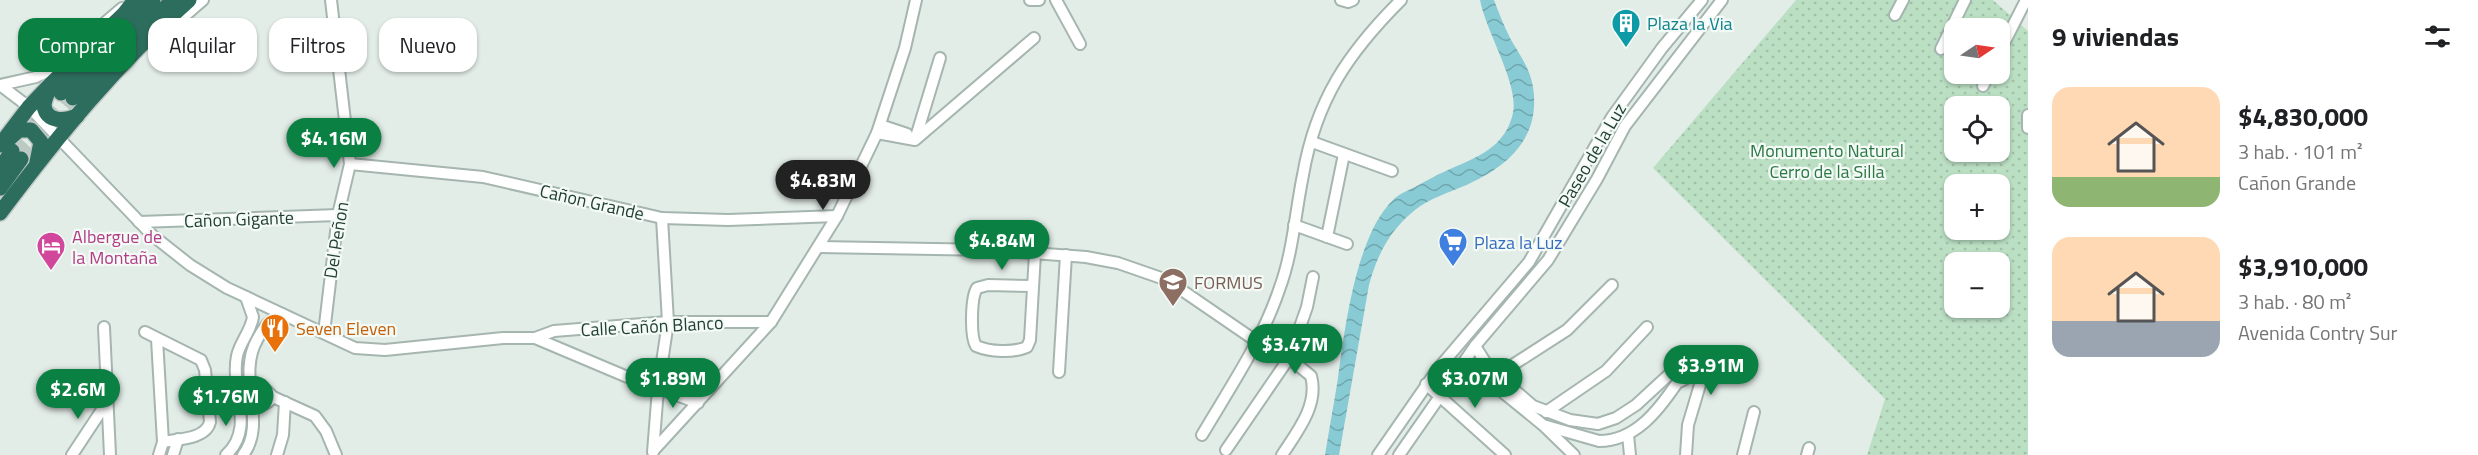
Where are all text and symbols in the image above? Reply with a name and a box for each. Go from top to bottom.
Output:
building icon: Plaza la Via [1610,7,1642,49]
place label: Plaza la Via [1647,10,1733,37]
text: 9 viviendas [2052,17,2179,56]
chip: Comprar [18,18,136,72]
chip: Alquilar [148,18,257,72]
chip: Filtros [269,18,367,72]
chip: Nuevo [379,18,477,72]
north arrow [1944,18,2010,84]
map controls [1944,18,2010,318]
icon: filters [2421,20,2454,53]
button: locate [1944,96,2010,162]
text: $4,830,000 [2238,97,2368,136]
street label: Paseo de la Luz [1551,98,1633,212]
icon: home [2100,111,2172,183]
pin: $4.16M [285,118,383,169]
text: $4.16M [300,122,368,153]
text: 3 hab. · 101 m² [2238,136,2363,167]
park label: Monumento Natural Cerro de la Silla [1750,137,1904,185]
pin: $4.83M [774,160,872,211]
text: $4.83M [789,164,857,195]
text: Cañon Grande [2238,167,2356,198]
button: + [1944,174,2010,240]
street label: Cañon Grande [537,177,647,227]
street label: Del Peñon [317,200,355,280]
street label: Cañon Gigante [184,204,294,234]
pin: $4.84M [953,220,1051,271]
place label: Albergue de la Montaña [72,223,162,271]
text: $4.84M [968,224,1036,255]
supermarket icon: Plaza la Luz [1437,226,1469,268]
place label: Plaza la Luz [1474,229,1562,256]
hotel icon: Albergue de la Montaña [35,230,67,272]
text: $3,910,000 [2238,247,2368,286]
button: − [1944,252,2010,318]
icon: home [2100,261,2172,333]
school or university icon: FORMUS [1157,266,1189,308]
place label: FORMUS [1194,269,1263,296]
text: 3 hab. · 80 m² [2238,286,2351,317]
street label: Calle Cañón Blanco [580,309,724,343]
restaurant icon: Seven Eleven [259,312,291,354]
place label: Seven Eleven [296,315,396,342]
text: Avenida Contry Sur [2238,317,2398,348]
pin: $3.47M [1246,324,1344,375]
text: $3.47M [1261,328,1329,359]
pin: $3.91M [1662,345,1760,396]
text: $3.91M [1677,349,1745,380]
pin: $1.89M [624,358,722,409]
pin: $3.07M [1426,358,1524,409]
text: $1.89M [639,362,707,393]
text: $3.07M [1441,362,1509,393]
pin: $2.6M [36,369,120,420]
text: $2.6M [50,373,106,404]
pin: $1.76M [177,376,275,427]
text: $1.76M [192,380,260,411]

